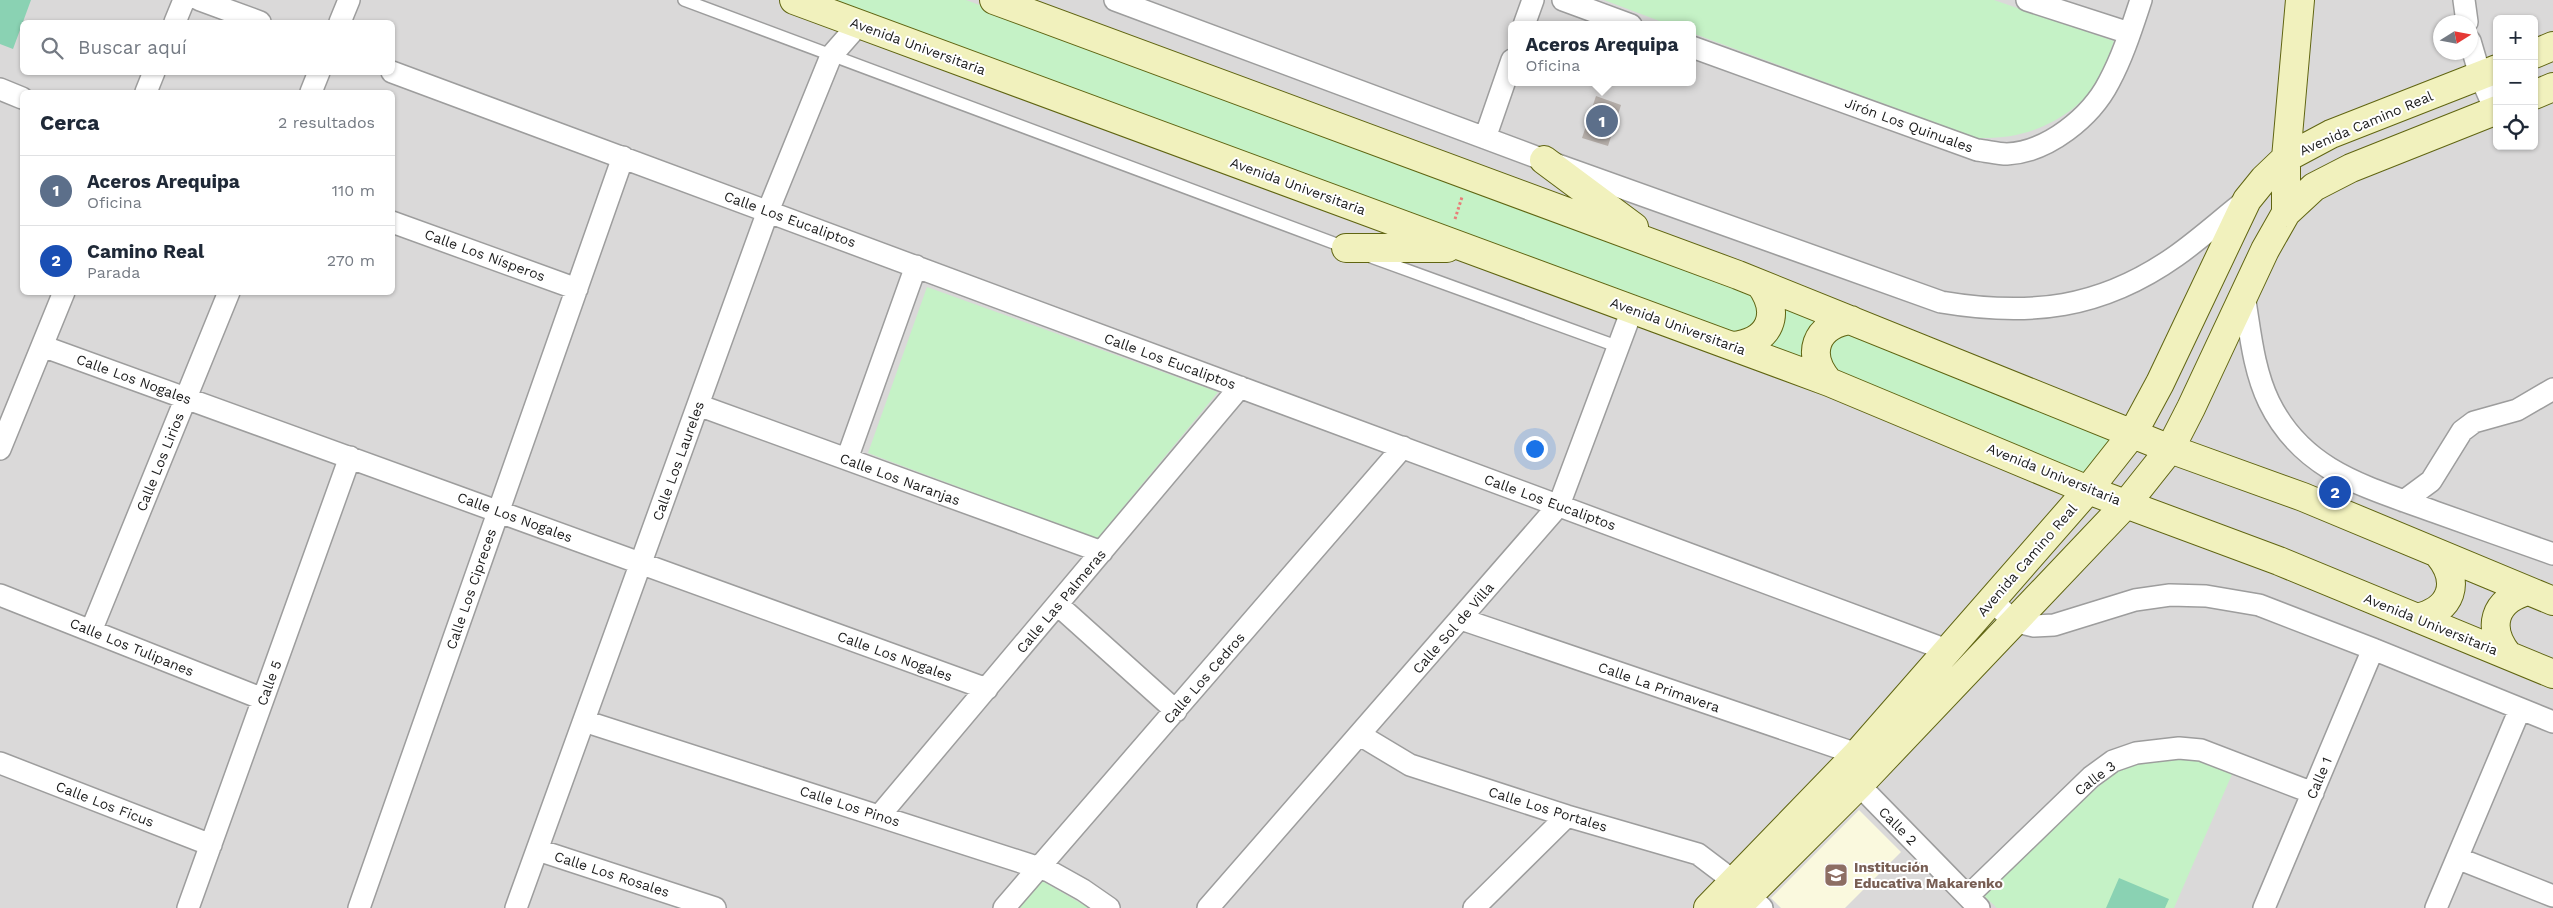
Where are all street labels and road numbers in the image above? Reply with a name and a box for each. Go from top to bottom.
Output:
street label: Avenida Universitaria [848,14,988,78]
street label: Avenida Camino Real [2297,87,2436,158]
street label: Jirón Los Quinuales [1843,94,1975,156]
street label: Avenida Universitaria [1228,154,1368,218]
street label: Calle Los Eucaliptos [722,188,858,250]
street label: Calle Los Nísperos [423,226,547,284]
street label: Avenida Universitaria [1608,294,1748,358]
street label: Calle Los Eucaliptos [1102,330,1238,392]
street label: Calle Los Nogales [74,351,194,407]
street label: Calle Los Laureles [649,399,707,523]
street label: Calle Los Lirios [133,410,187,514]
street label: Avenida Universitaria [1985,440,2123,508]
street label: Calle Los Naranjas [838,450,962,508]
street label: Calle Los Eucaliptos [1482,471,1618,533]
street label: Calle Los Nogales [455,489,575,545]
street label: Avenida Camino Real [1974,500,2081,619]
street label: Calle Los Cipreces [443,527,499,651]
street label: Calle Las Palmeras [1013,546,1109,656]
street label: Calle Sol de Villa [1409,579,1497,677]
street label: Avenida Universitaria [2362,590,2500,658]
street label: Calle Los Tulipanes [68,615,196,679]
street label: Calle Los Nogales [835,628,955,684]
street label: Calle Los Cedros [1160,629,1248,727]
street label: Calle 5 [253,658,285,708]
street label: Calle La Primavera [1596,659,1722,715]
street label: Calle 1 [2303,755,2335,801]
street label: Calle 3 [2071,757,2119,799]
street label: Calle Los Ficus [54,778,156,830]
street label: Calle Los Pinos [798,782,902,830]
street label: Calle Los Portales [1487,783,1609,835]
street label: Calle 2 [1876,804,1920,848]
street label: Calle Los Rosales [552,848,672,900]

